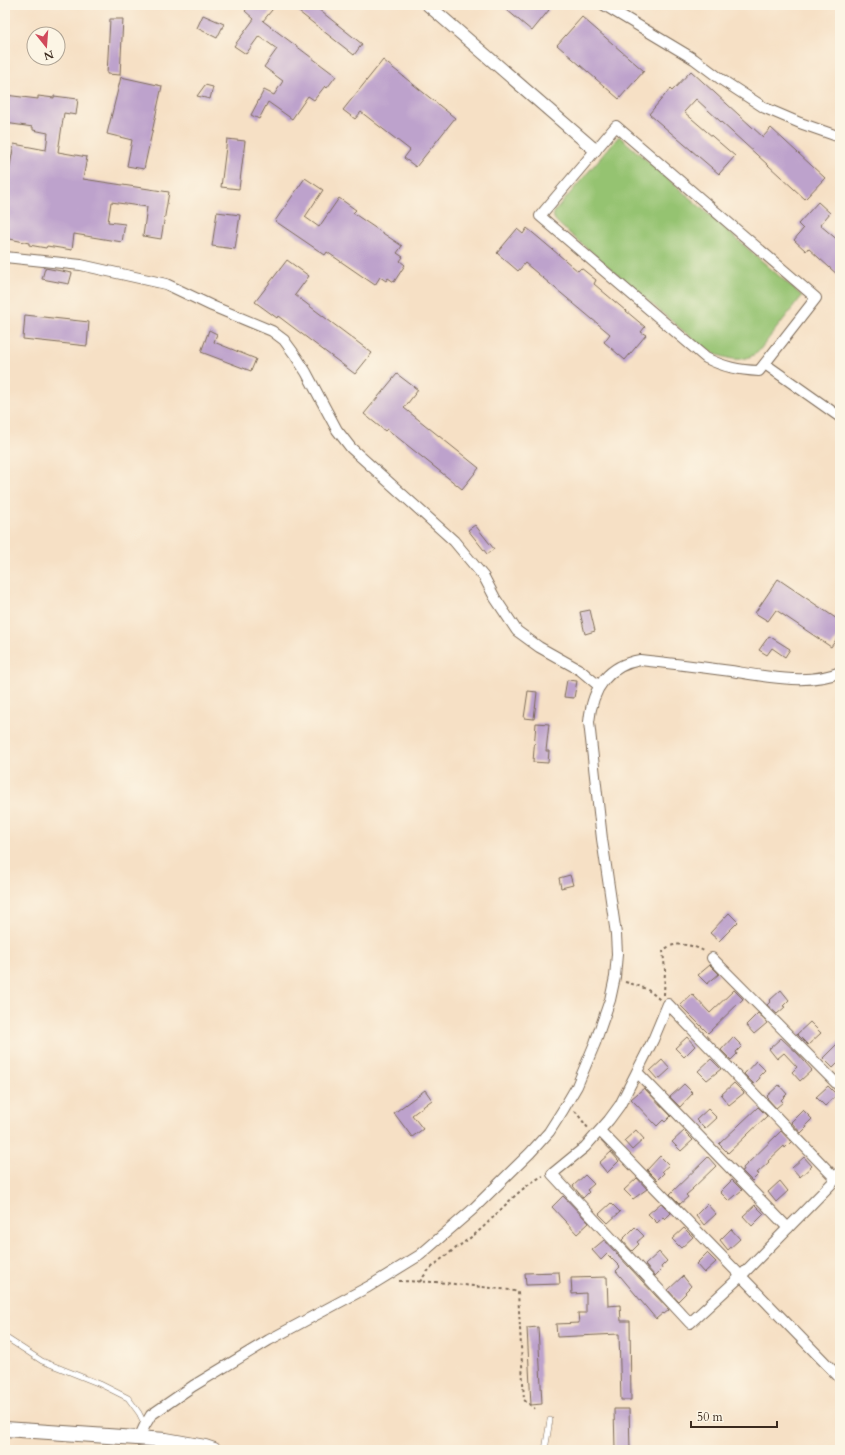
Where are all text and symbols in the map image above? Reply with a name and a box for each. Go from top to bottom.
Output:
north arrow [26,26,66,66]
text: N [42,47,56,64]
scale bar [691,1403,777,1429]
text: 50 m [697,1409,724,1425]

